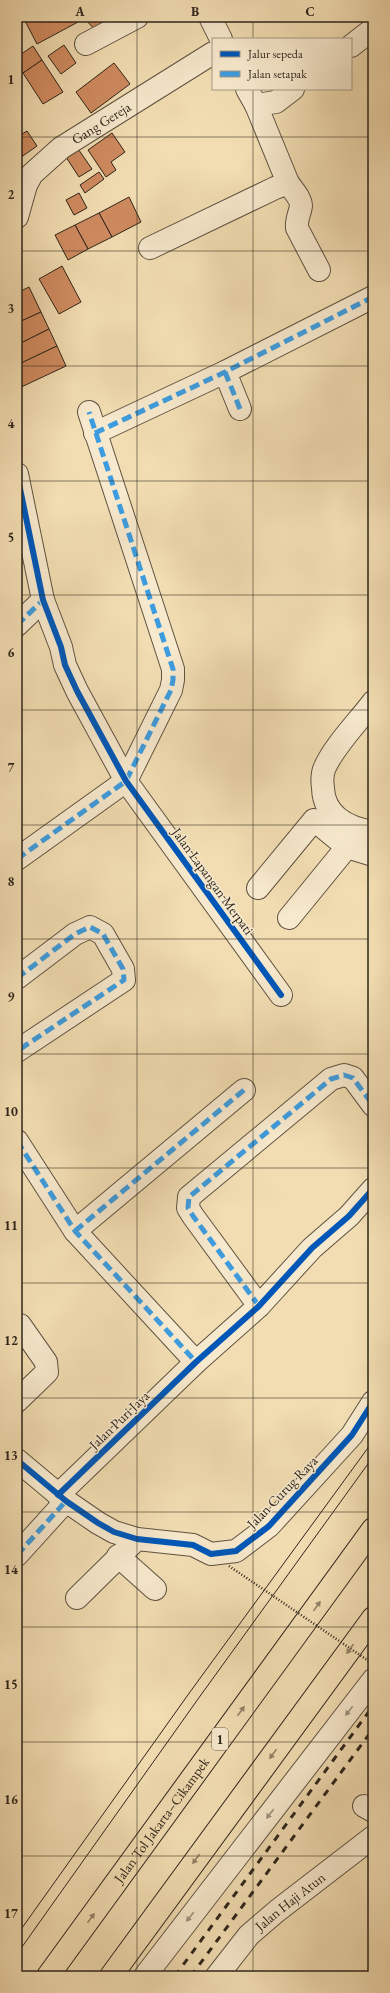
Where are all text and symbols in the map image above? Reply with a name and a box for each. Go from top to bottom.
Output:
text: A [74,3,85,20]
text: B [191,3,199,20]
text: C [305,3,315,20]
legend [212,38,352,90]
text: Jalur sepeda [247,46,303,62]
text: Jalan setapak [247,66,307,82]
text: 1 [8,71,15,88]
street label: Gang Gereja [68,97,135,148]
text: 2 [8,186,15,203]
text: 3 [8,300,15,317]
text: 4 [8,415,15,432]
text: 5 [8,529,14,546]
text: 6 [8,644,15,661]
text: 7 [8,759,15,776]
street label: Jalan Lapangan Merpati [168,823,258,939]
text: 8 [8,873,15,890]
text: 9 [8,988,15,1005]
text: 10 [4,1103,18,1120]
text: 11 [4,1217,18,1234]
text: 12 [4,1332,18,1349]
street label: Jalan Puri Jaya [84,1386,153,1454]
text: 13 [4,1447,18,1464]
street label: Jalan Curug Raya [242,1451,322,1533]
text: 14 [4,1561,18,1578]
one-way arrow [313,1600,321,1611]
one-way arrow [346,1644,354,1654]
text: 15 [4,1676,18,1693]
one-way arrow [237,1706,245,1716]
one-way arrow [345,1706,353,1717]
road number: 1 [212,1728,228,1750]
one-way arrow [269,1749,277,1759]
street label: Jalan Tol Jakarta–Cikampek [109,1753,213,1887]
text: 16 [4,1791,18,1808]
one-way arrow [265,1809,274,1820]
one-way arrow [192,1853,201,1864]
street label: Jalan Haji Atun [250,1868,329,1936]
text: 17 [4,1905,18,1922]
one-way arrow [186,1912,195,1923]
one-way arrow [87,1913,95,1924]

